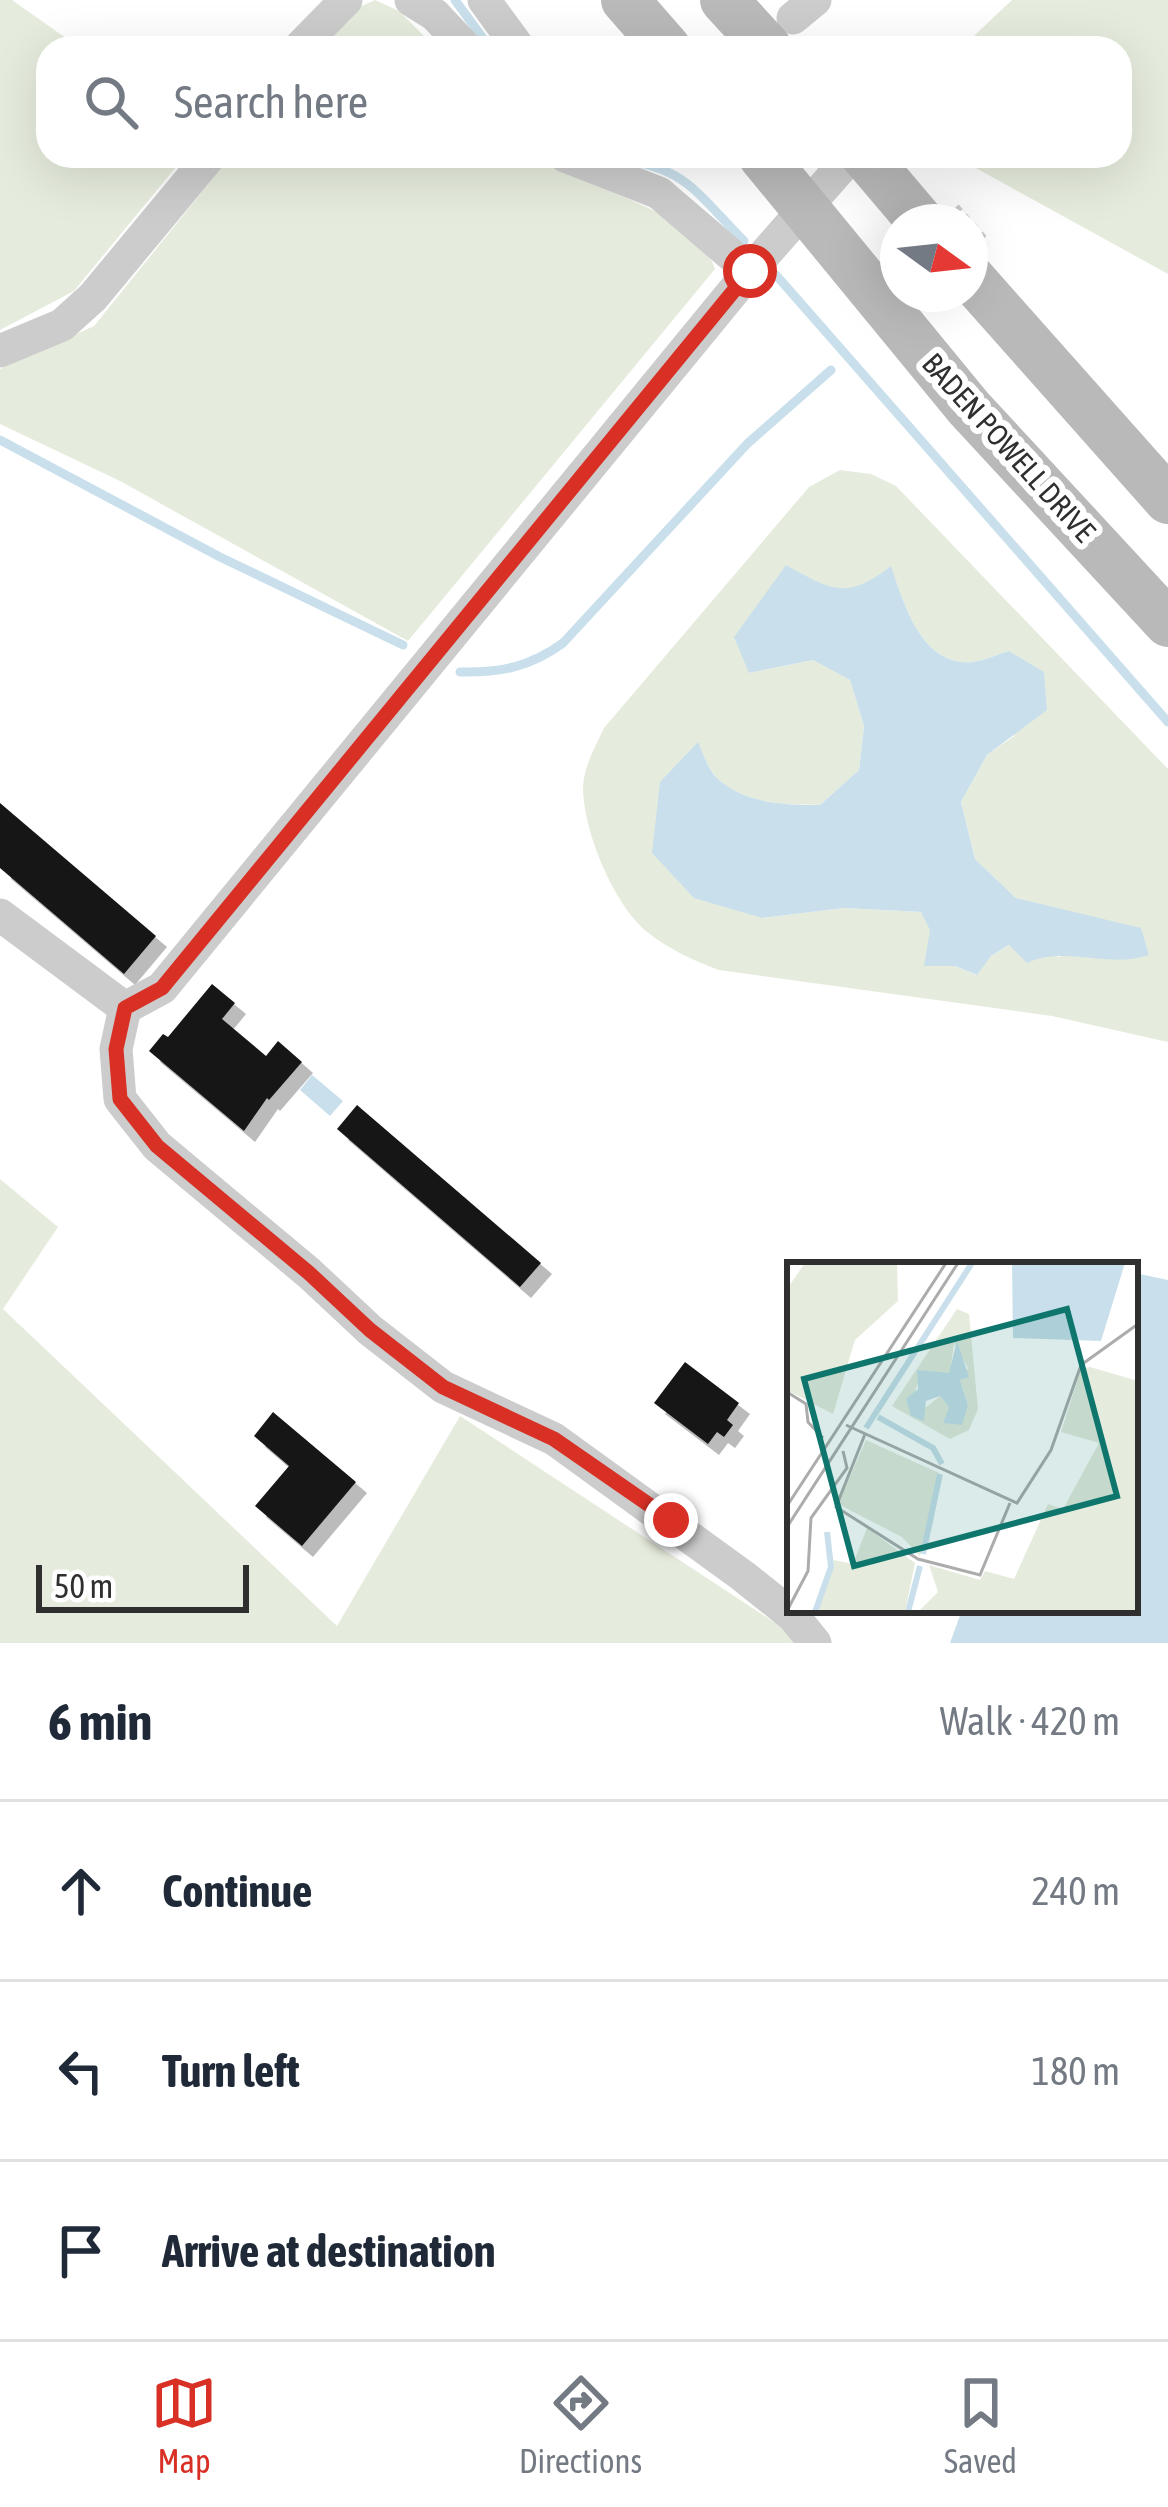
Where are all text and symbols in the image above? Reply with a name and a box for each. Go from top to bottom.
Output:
search box [36,36,1132,168]
icon: search [78,69,144,135]
text: Search here [174,76,368,128]
north arrow [880,204,988,312]
route start [723,244,777,298]
street label: BADEN POWELL DRIVE [916,346,1102,548]
inset map [787,1262,1138,1613]
route end [644,1493,698,1547]
scale bar [36,1559,249,1612]
text: 50 m [54,1567,113,1605]
text: 6 min [48,1692,152,1751]
text: Walk · 420 m [940,1699,1120,1743]
icon: ahead [48,1858,114,1924]
text: Continue [162,1865,313,1917]
text: 240 m [1032,1869,1120,1913]
icon: left [48,2038,114,2104]
text: Turn left [162,2045,300,2097]
text: 180 m [1032,2049,1120,2093]
icon: arrive [48,2218,114,2284]
text: Arrive at destination [162,2225,496,2277]
tab: Map [151,2370,217,2480]
tab: Directions [519,2370,642,2480]
tab: Saved [944,2370,1017,2480]

